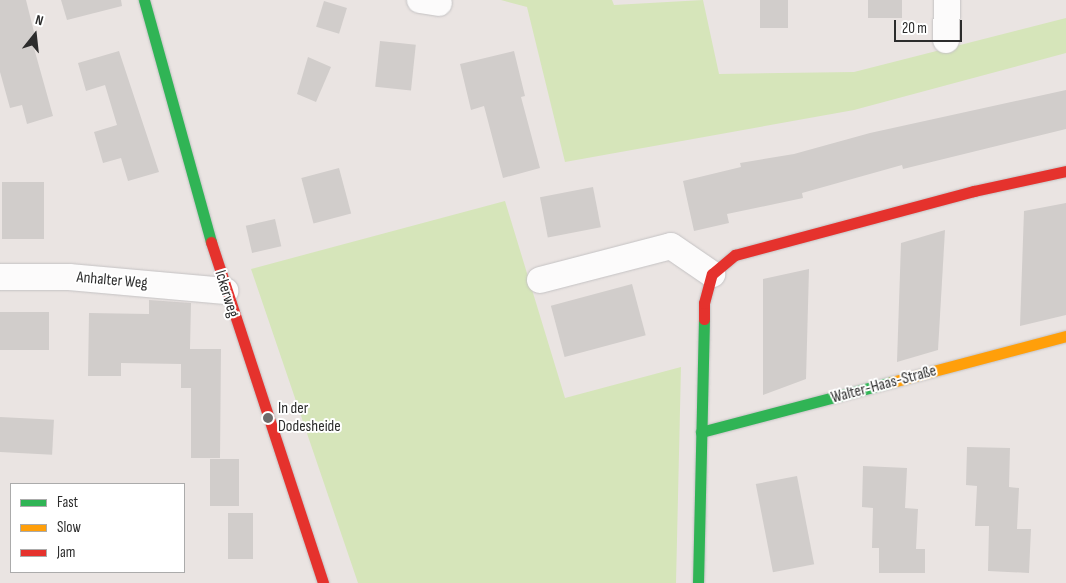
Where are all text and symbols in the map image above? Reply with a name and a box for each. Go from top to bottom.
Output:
north arrow [10,10,60,60]
scale bar [896,10,964,42]
text: N [33,11,45,29]
text: 20 m [902,19,927,38]
street label: Anhalter Weg [76,268,148,294]
street label: Ickerweg [210,268,242,320]
street label: Walter-Haas-Straße [829,362,939,408]
place label: In der Dodesheide [278,399,341,437]
marker: In der Dodesheide [262,412,274,424]
legend [10,483,185,573]
text: Fast [57,493,78,512]
text: Slow [57,518,81,537]
text: Jam [57,543,75,562]

